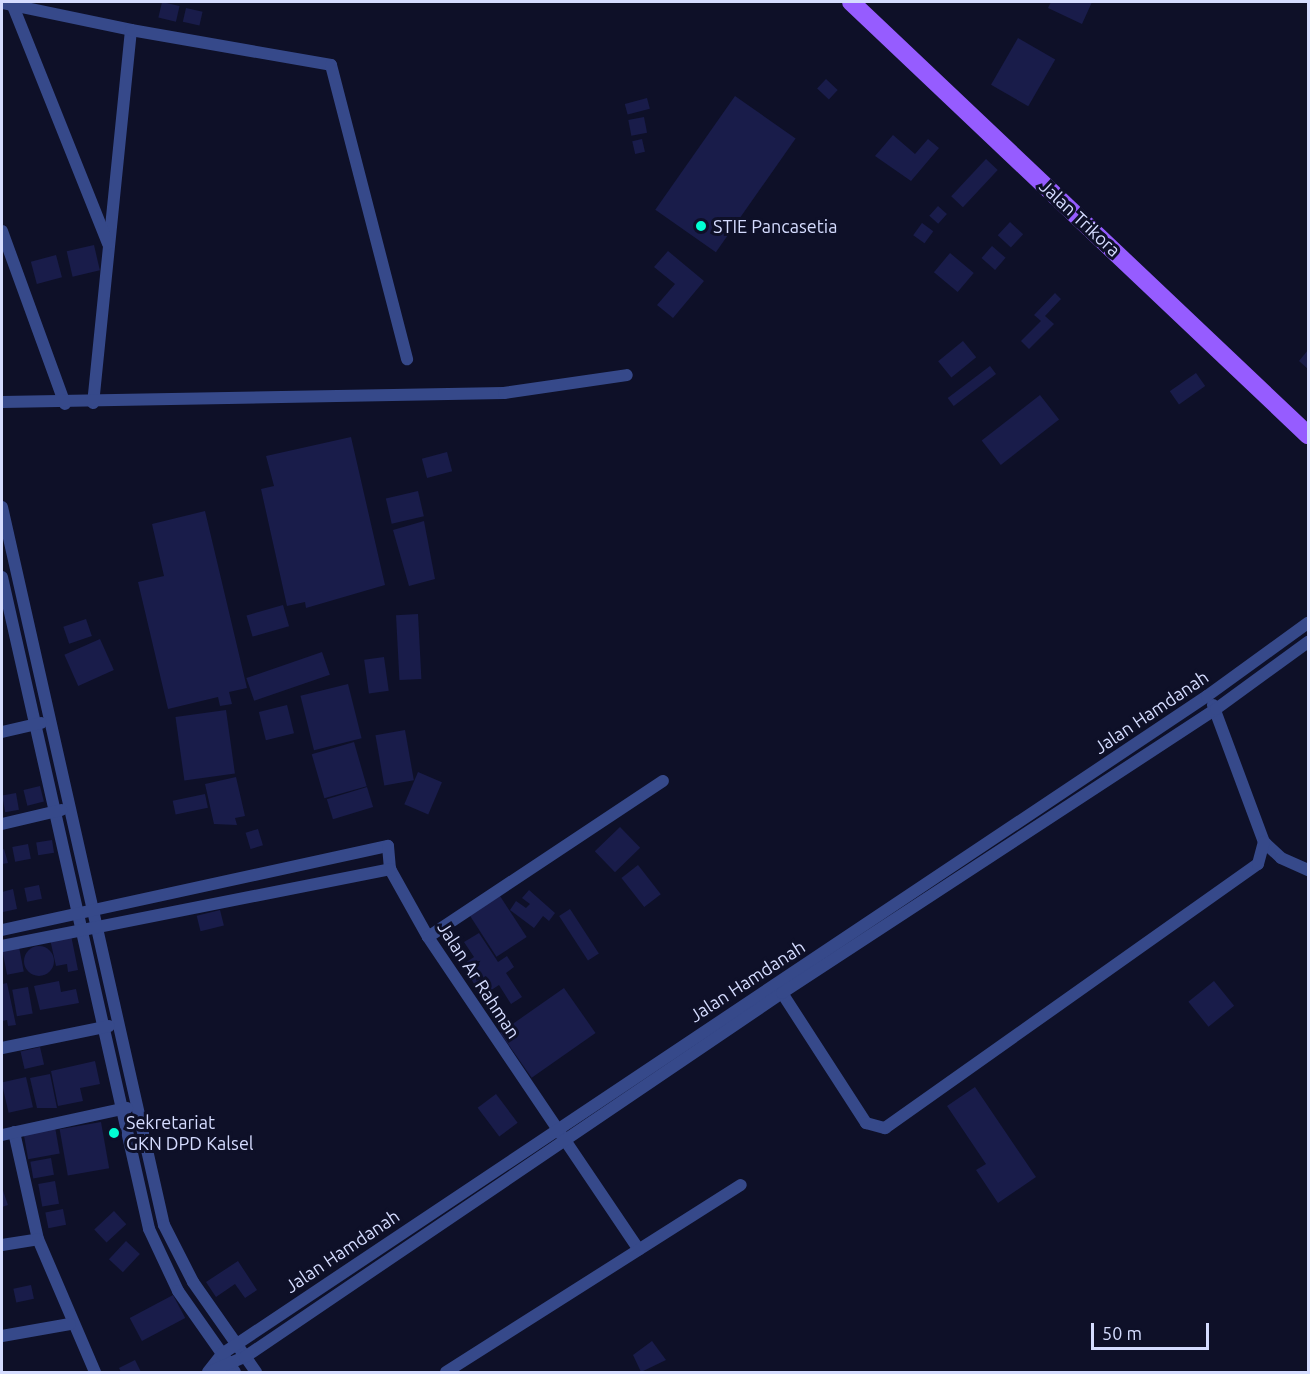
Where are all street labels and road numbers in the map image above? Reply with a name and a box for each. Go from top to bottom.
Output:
street label: Jalan Trikora [1035,175,1125,261]
street label: Jalan Hamdanah [1090,666,1212,758]
street label: Jalan Ar Rahman [433,918,525,1042]
street label: Jalan Hamdanah [685,936,809,1026]
street label: Jalan Hamdanah [281,1205,403,1297]

